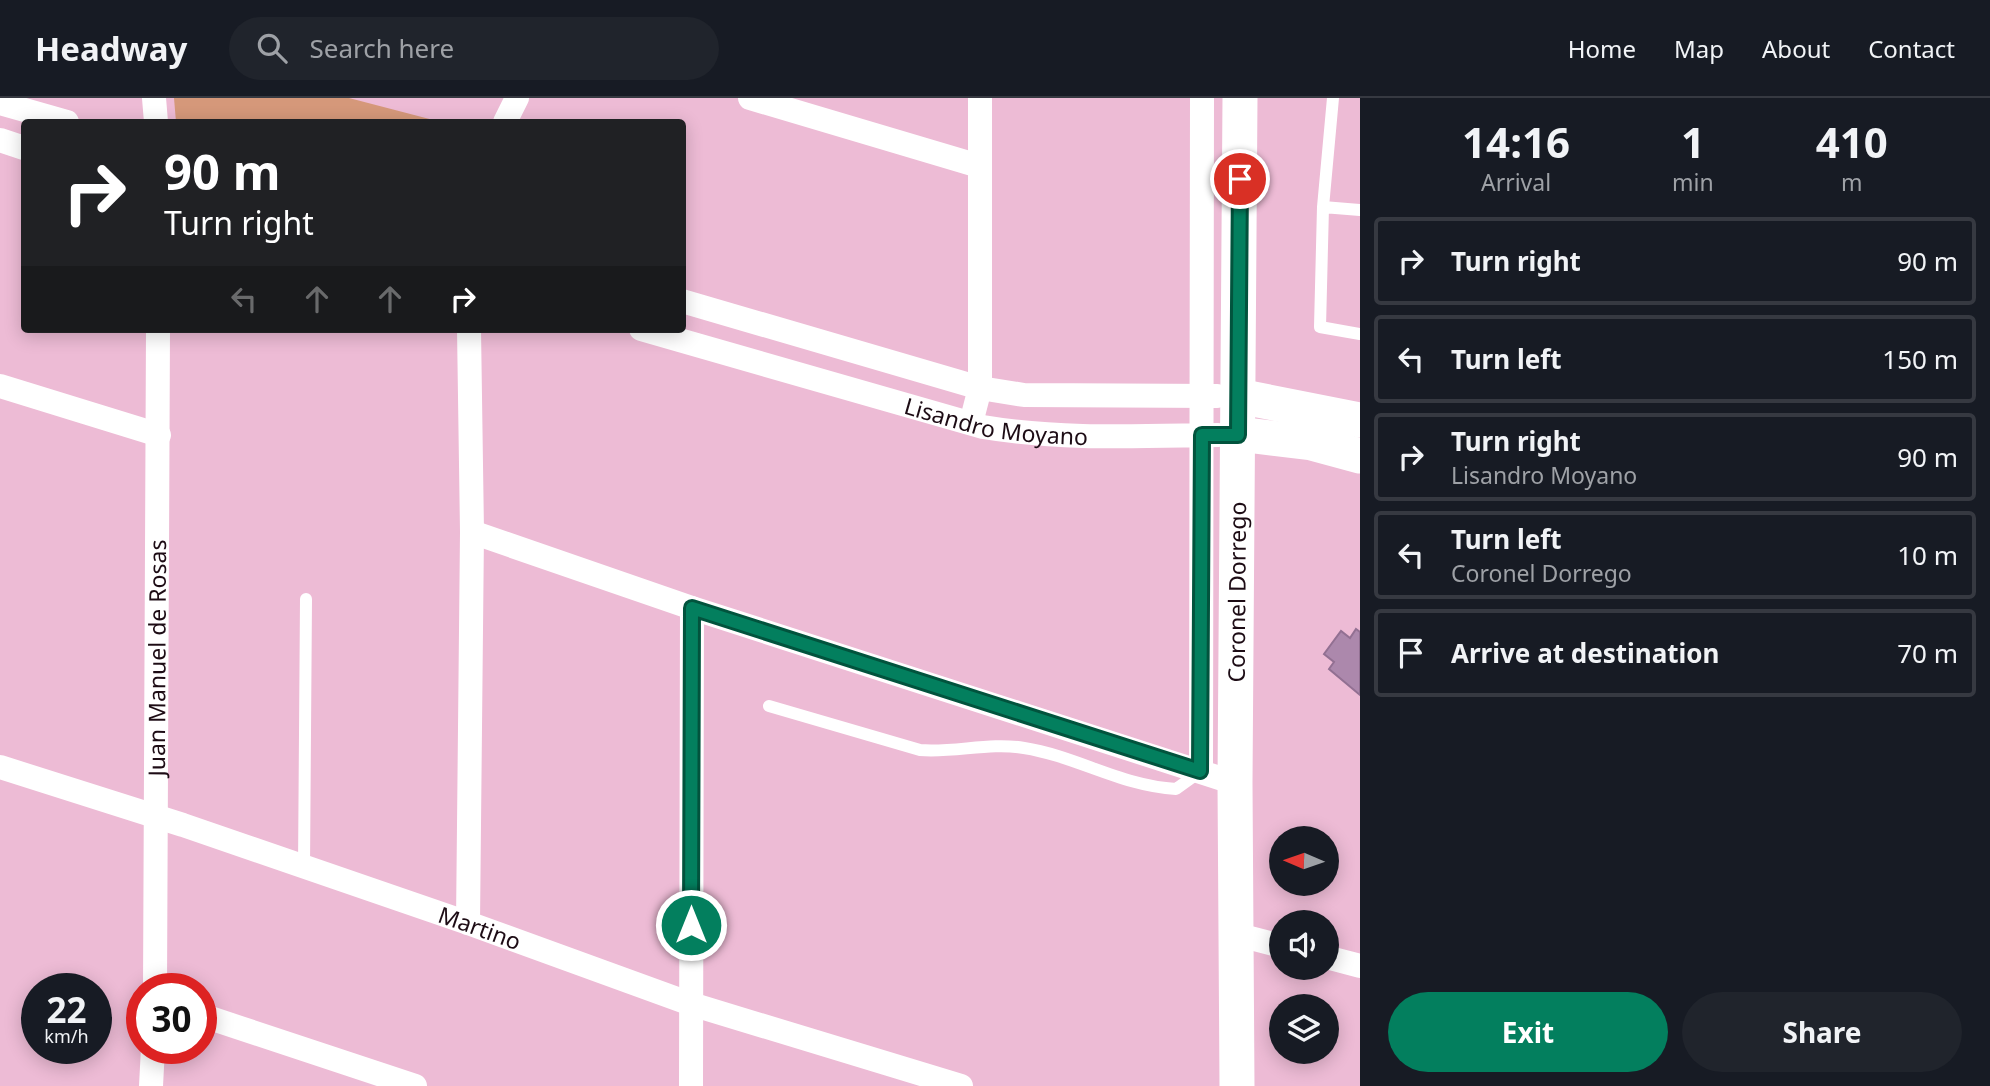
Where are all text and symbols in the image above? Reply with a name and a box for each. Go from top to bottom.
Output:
search box [229,17,719,80]
text: Headway [35,26,187,71]
icon: search [253,29,291,67]
text: Search here [309,30,454,66]
text: Home [1568,32,1636,65]
text: Map [1674,32,1724,65]
text: About [1762,32,1830,65]
text: Contact [1868,32,1955,65]
text: 14:16 [1462,113,1570,170]
text: 1 [1681,113,1705,170]
text: 410 [1816,113,1888,170]
text: 90 m [164,138,281,204]
icon: right [49,147,140,238]
pin [1210,149,1270,209]
icon: arrive [1221,160,1259,198]
text: Arrival [1481,166,1551,198]
text: min [1672,166,1714,198]
text: m [1841,166,1863,198]
text: Turn right [164,201,314,244]
icon: right [1392,242,1430,280]
text: Turn right [1451,243,1581,279]
text: 90 m [1897,243,1958,279]
icon: left [225,280,263,318]
icon: ahead [298,280,336,318]
icon: ahead [371,280,409,318]
icon: right [444,280,482,318]
icon: left [1392,340,1430,378]
text: Turn left [1451,341,1562,377]
text: 150 m [1882,341,1958,377]
street label: Lisandro Moyano [901,389,1088,452]
text: Turn right [1451,423,1581,459]
icon: right [1392,438,1430,476]
text: 90 m [1897,439,1958,475]
text: Lisandro Moyano [1451,459,1637,491]
street label: Coronel Dorrego [1220,501,1253,683]
text: Turn left [1451,521,1562,557]
icon: left [1392,536,1430,574]
text: 10 m [1897,537,1958,573]
street label: Juan Manuel de Rosas [140,539,173,779]
text: Coronel Dorrego [1451,557,1632,589]
icon: arrive [1392,634,1430,672]
text: Arrive at destination [1451,635,1720,671]
text: 70 m [1897,635,1958,671]
north arrow [1269,826,1339,896]
map controls [1269,826,1339,1064]
position arrow [654,888,728,962]
street label: Martino [434,898,526,957]
button: sound [1269,910,1339,980]
speed limit sign: 30 [126,973,217,1064]
text: 22 [46,986,87,1033]
button: Exit [1388,992,1668,1072]
button: Share [1682,992,1962,1072]
button: layers [1269,994,1339,1064]
text: km/h [44,1024,89,1048]

